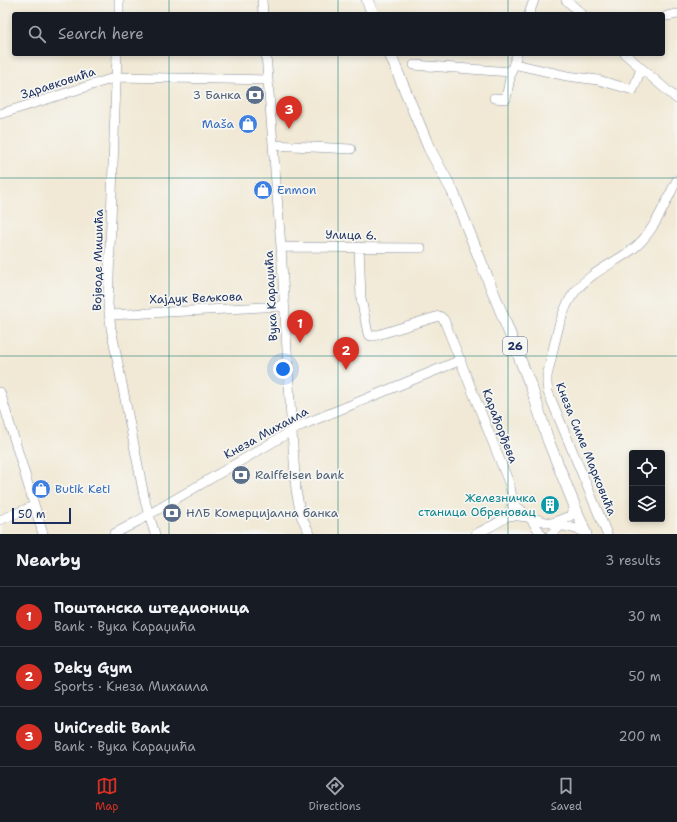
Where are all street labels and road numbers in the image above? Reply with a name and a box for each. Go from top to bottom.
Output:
street label: Здравковића [19,63,98,103]
street label: Војводе Мишића [89,208,107,311]
street label: Улица 6. [325,227,377,243]
street label: Вука Караџића [261,250,281,342]
street label: Хајдук Вељкова [149,288,243,308]
road number: 26 [503,337,527,355]
street label: Кнеза Симе Марковића [552,380,620,518]
street label: Карађорђева [478,387,522,466]
street label: Кнеза Михаила [221,403,311,463]

